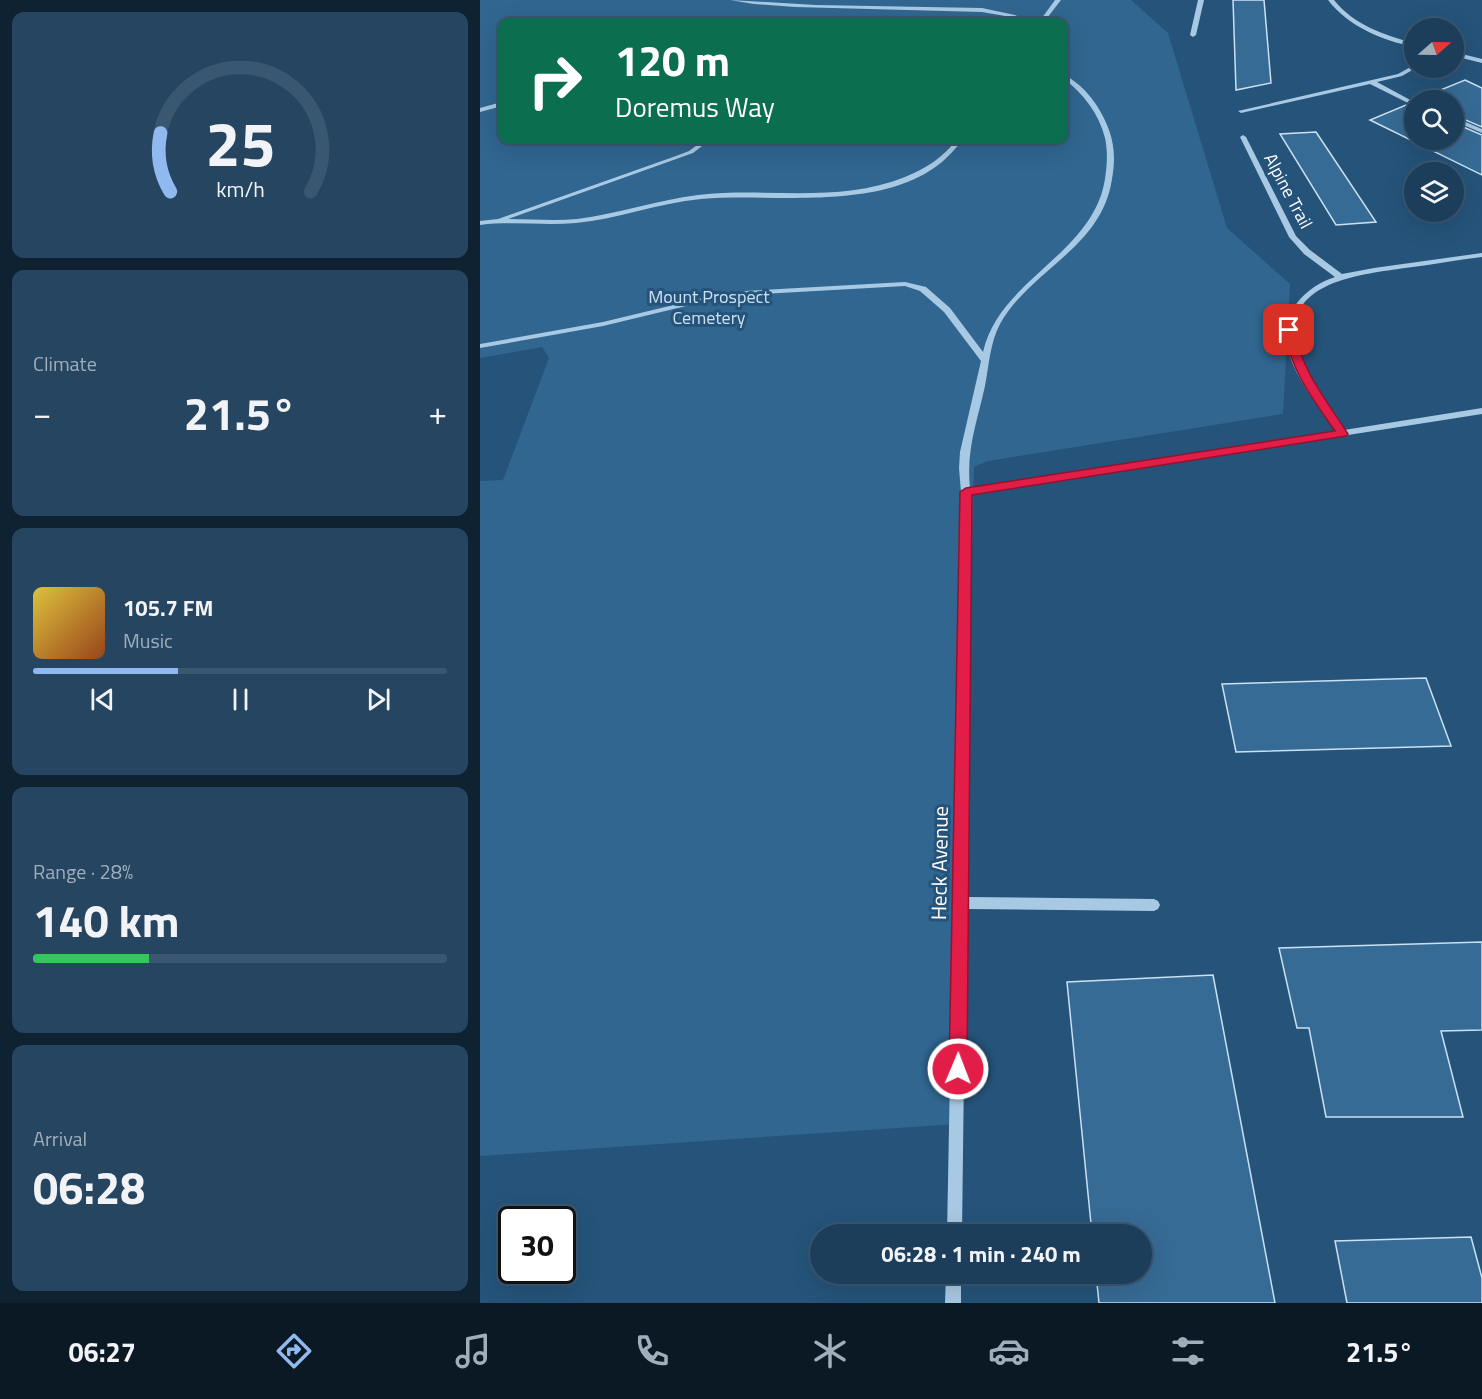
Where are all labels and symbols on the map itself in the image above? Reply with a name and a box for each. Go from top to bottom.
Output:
north arrow [1404,18,1464,78]
street label: Alpine Trail [1257,148,1320,233]
park label: Mount Prospect Cemetery [648,283,770,331]
pin [1263,304,1314,355]
street label: Heck Avenue [922,806,956,920]
position arrow [926,1037,990,1101]
speed limit sign: 30 [498,1206,576,1284]

